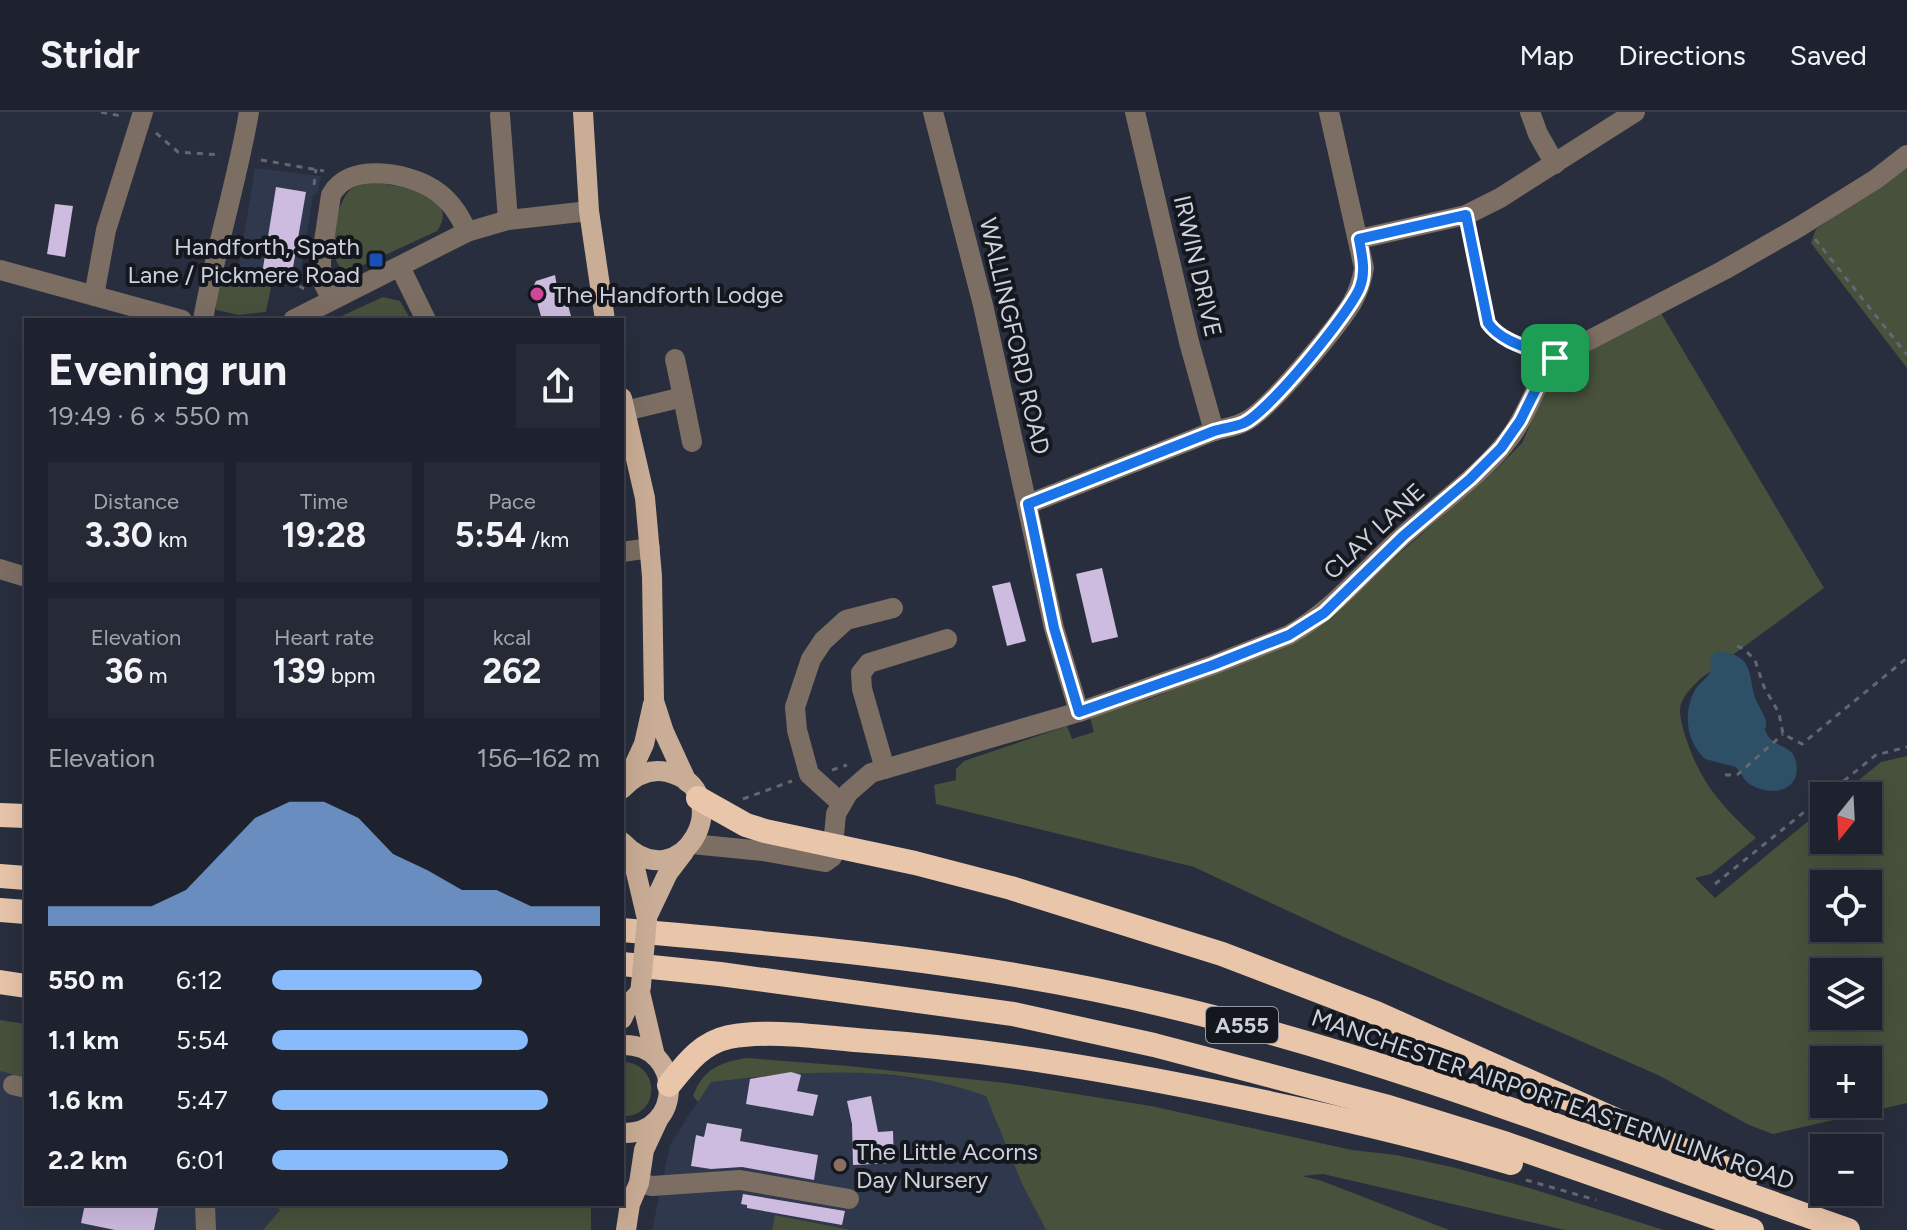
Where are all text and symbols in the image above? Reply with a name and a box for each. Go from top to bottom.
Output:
text: Stridr [40,32,140,78]
text: Map [1520,38,1574,72]
text: Directions [1618,38,1746,72]
text: Saved [1790,38,1867,72]
street label: IRWIN DRIVE [1168,192,1228,340]
street label: WALLINGFORD ROAD [974,215,1056,457]
place label: Handforth, Spath Lane / Pickmere Road [128,232,360,289]
marker: Handforth, Spath Lane / Pickmere Road [367,251,385,269]
place label: The Handforth Lodge [553,280,783,309]
marker: The Handforth Lodge [528,285,546,303]
pin [1521,324,1589,392]
icon: arrive [1533,336,1577,380]
text: Evening run [48,343,287,396]
button: share [516,344,600,428]
text: 19:49 · 6 × 550 m [48,400,249,432]
street label: CLAY LANE [1317,477,1431,585]
text: Distance [93,488,179,515]
text: Time [300,488,348,515]
text: Pace [488,488,536,515]
text: 3.30 [84,515,153,556]
text: 19:28 [282,515,366,556]
text: 5:54 [455,515,526,556]
text: km [153,526,188,553]
text: /km [526,526,569,553]
text: Elevation [91,624,181,651]
text: Heart rate [274,624,374,651]
text: kcal [493,624,531,651]
text: 36 [105,651,143,692]
text: 139 [272,651,325,692]
text: 262 [482,651,542,692]
text: m [143,662,167,689]
text: bpm [325,662,376,689]
text: Elevation [48,742,155,774]
text: 156–162 m [477,742,600,774]
north arrow [1810,782,1882,854]
map controls [1810,782,1882,1206]
button: locate [1810,870,1882,942]
button: layers [1810,958,1882,1030]
text: 550 m [48,964,124,996]
text: 6:12 [176,964,223,996]
street label: MANCHESTER AIRPORT EASTERN LINK ROAD [1308,1002,1798,1196]
road number: A555 [1206,1007,1278,1043]
text: 1.1 km [48,1024,119,1056]
text: 5:54 [176,1024,229,1056]
button: + [1810,1046,1882,1118]
text: 1.6 km [48,1084,123,1116]
text: 5:47 [176,1084,228,1116]
button: − [1810,1134,1882,1206]
place label: The Little Acorns Day Nursery [856,1137,1038,1194]
text: 2.2 km [48,1144,127,1176]
text: 6:01 [176,1144,225,1176]
marker: The Little Acorns Day Nursery [831,1156,849,1174]

